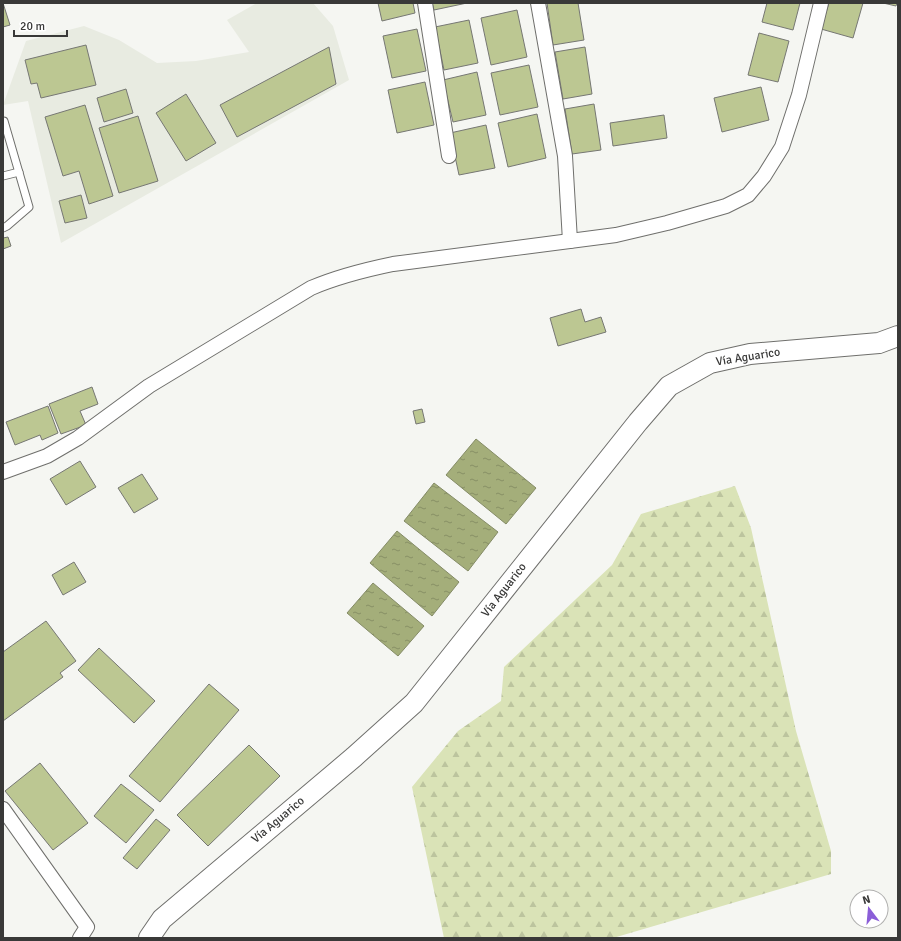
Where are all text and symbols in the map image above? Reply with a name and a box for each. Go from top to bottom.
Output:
scale bar [14,12,67,38]
text: 20 m [20,19,45,34]
street label: Vía Aguarico [715,345,781,369]
street label: Vía Aguarico [478,560,530,620]
street label: Vía Aguarico [248,793,308,847]
north arrow [849,889,889,929]
text: N [861,893,872,907]

